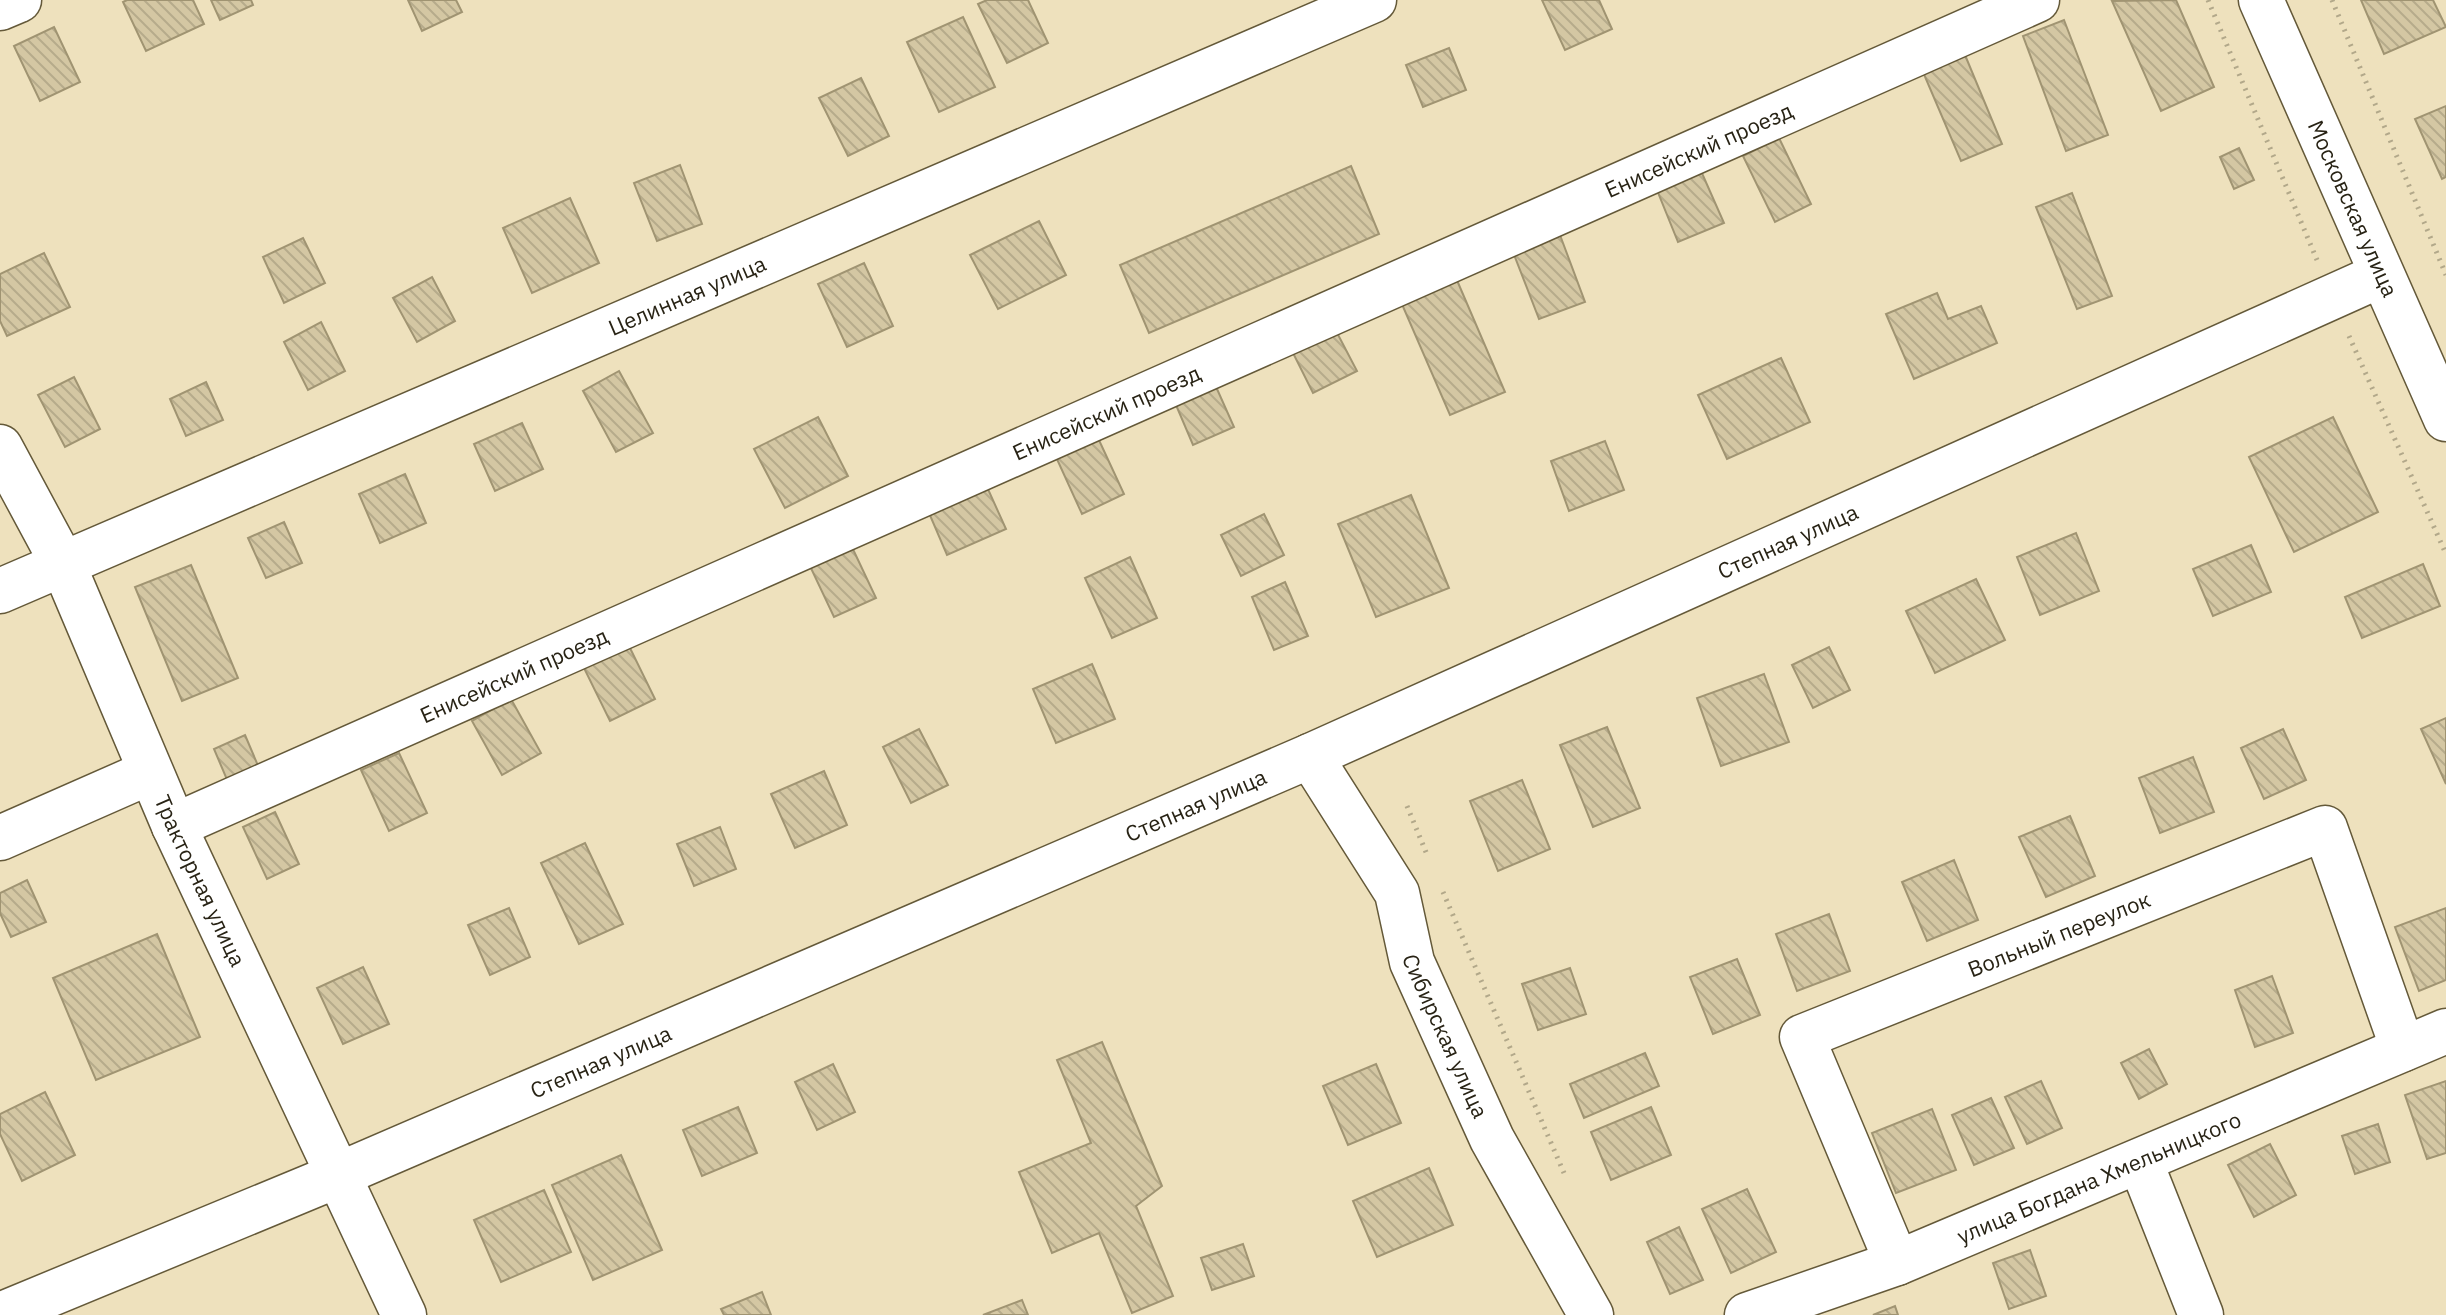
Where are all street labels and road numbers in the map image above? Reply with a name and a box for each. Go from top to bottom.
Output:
street label: Енисейский проезд [1600,95,1797,204]
street label: Московская улица [2302,115,2405,302]
street label: Целинная улица [604,248,771,342]
street label: Енисейский проезд [1008,358,1205,466]
street label: Степная улица [1713,497,1863,585]
street label: Енисейский проезд [415,620,612,729]
street label: Степная улица [1121,761,1271,848]
street label: Тракторная улица [148,790,253,971]
street label: Вольный переулок [1963,884,2155,983]
street label: Сибирская улица [1397,951,1496,1123]
street label: Степная улица [525,1018,676,1104]
street label: улица Богдана Хмельницкого [1952,1104,2245,1250]

